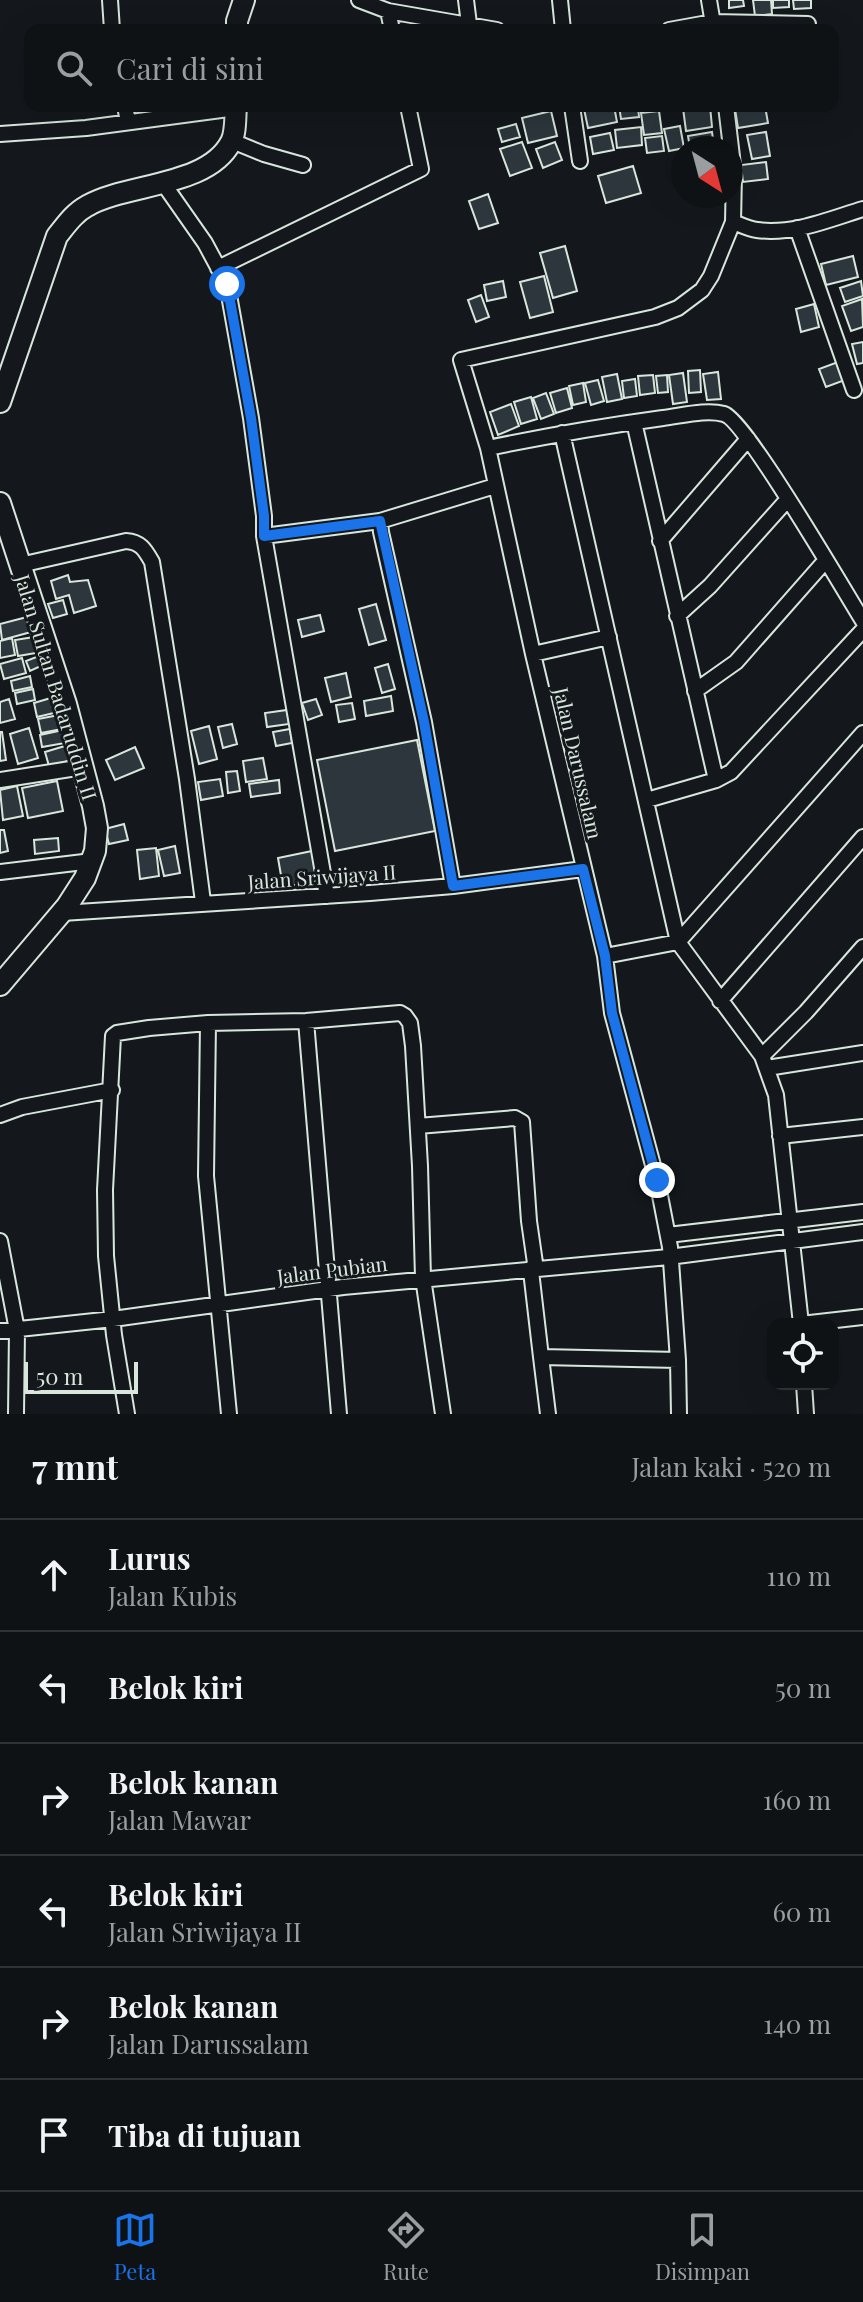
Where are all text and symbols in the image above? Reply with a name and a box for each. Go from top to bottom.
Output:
search box [24,24,839,112]
icon: search [52,46,96,90]
text: Cari di sini [116,48,264,88]
north arrow [671,136,743,208]
route start [209,266,245,302]
street label: Jalan Sultan Badaruddin II [9,570,104,803]
street label: Jalan Darussalam [548,684,610,842]
street label: Jalan Sriwijaya II [246,857,397,895]
route end [639,1162,675,1198]
street label: Jalan Pubian [274,1249,389,1289]
map controls [767,1318,839,1390]
button: locate [767,1318,839,1390]
scale bar [24,1358,138,1394]
text: 50 m [36,1361,83,1391]
text: 7 mnt [32,1443,118,1489]
text: Jalan kaki · 520 m [631,1449,831,1484]
text: Lurus [108,1538,191,1578]
icon: ahead [32,1553,76,1597]
text: 110 m [767,1558,831,1593]
text: Jalan Kubis [108,1578,237,1613]
icon: left [32,1665,76,1709]
text: Belok kiri [108,1667,243,1707]
text: 50 m [775,1670,831,1705]
text: Belok kanan [108,1762,278,1802]
icon: right [32,1777,76,1821]
text: 160 m [763,1782,831,1817]
text: Jalan Mawar [108,1802,251,1837]
text: Belok kiri [108,1874,243,1914]
icon: left [32,1889,76,1933]
text: 60 m [772,1894,831,1929]
text: Jalan Sriwijaya II [108,1914,302,1949]
text: Belok kanan [108,1986,278,2026]
icon: right [32,2001,76,2045]
text: 140 m [763,2006,831,2041]
text: Jalan Darussalam [108,2026,309,2061]
icon: arrive [32,2113,76,2157]
text: Tiba di tujuan [108,2115,301,2155]
tab: Peta [113,2208,157,2286]
tab: Rute [383,2208,429,2286]
tab: Disimpan [655,2208,750,2286]

